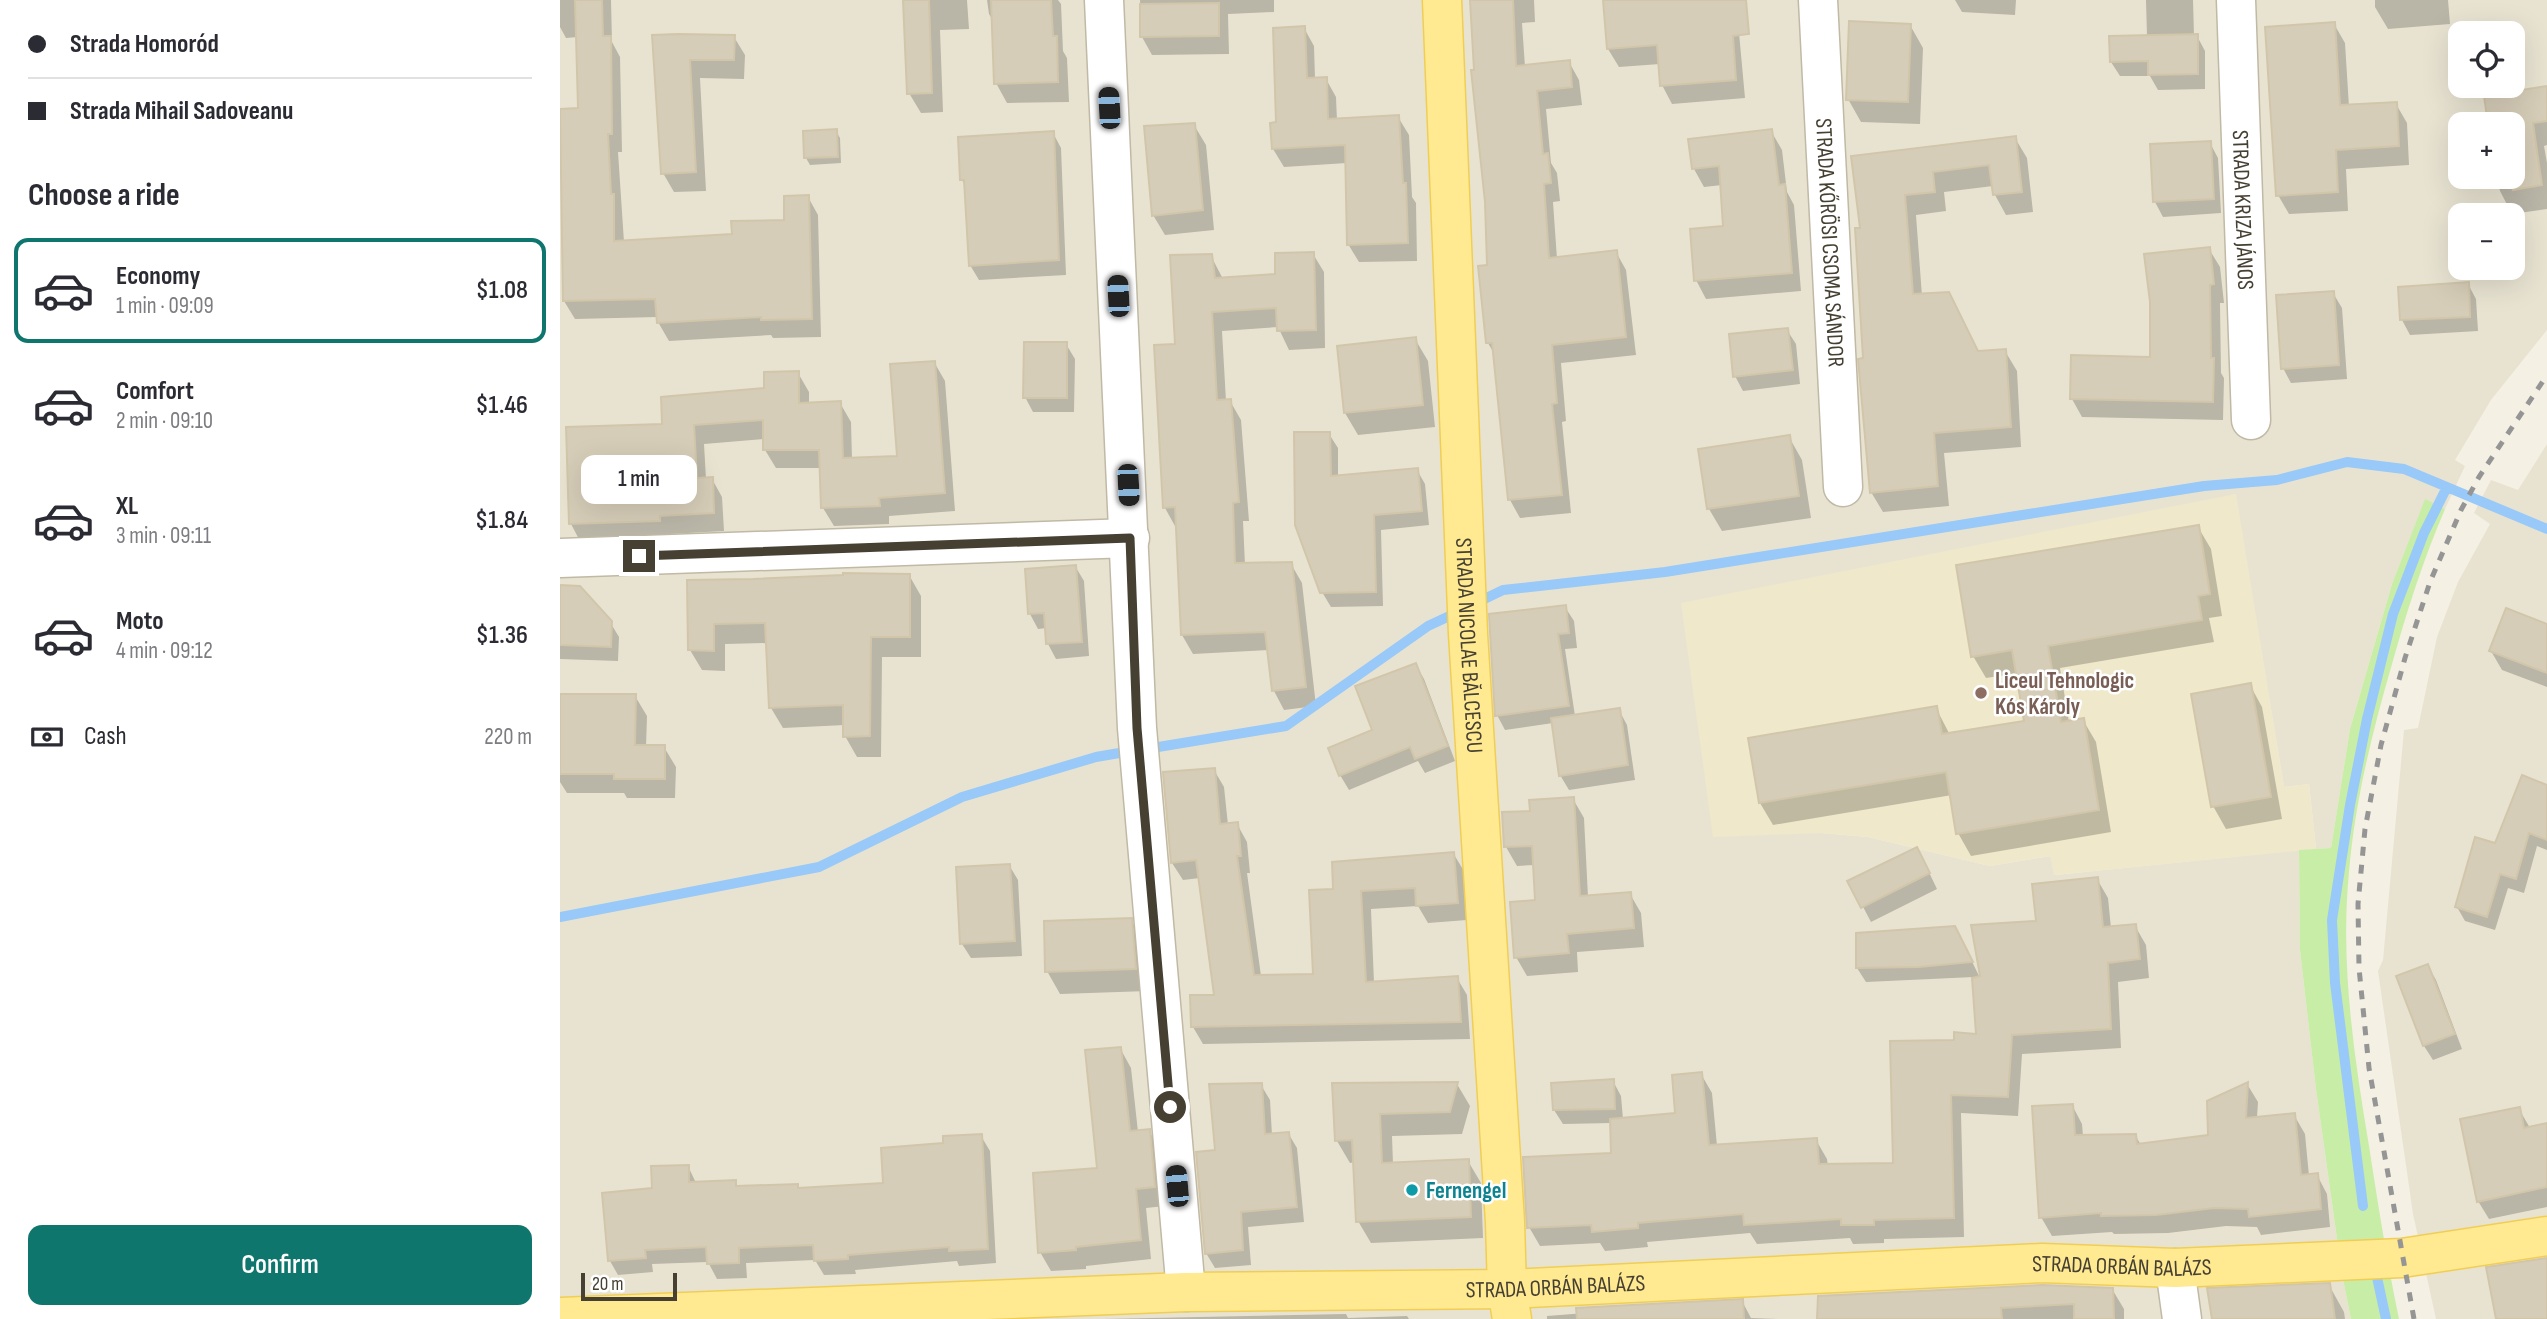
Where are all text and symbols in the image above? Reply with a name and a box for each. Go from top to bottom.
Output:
map controls [2448,21,2525,280]
button: locate [2448,21,2525,98]
text: Strada Homoród [70,29,219,60]
car [1098,86,1121,130]
text: Strada Mihail Sadoveanu [70,96,293,127]
button: + [2448,112,2525,189]
street label: STRADA KŐRÖSI CSOMA SÁNDOR [1809,117,1850,368]
street label: STRADA KRIZA JÁNOS [2226,129,2259,290]
text: Choose a ride [28,176,180,215]
button: − [2448,203,2525,280]
icon: car [32,259,95,322]
text: Economy [116,261,200,292]
car [1107,274,1130,318]
text: $1.08 [476,275,528,306]
text: 1 min · 09:09 [116,292,214,320]
icon: car [32,374,95,437]
text: Comfort [116,376,194,407]
text: $1.46 [475,390,528,421]
text: 2 min · 09:10 [116,407,213,435]
callout: 1 min [581,454,697,504]
car [1117,463,1140,507]
text: 1 min [618,465,660,493]
icon: car [32,489,95,552]
text: XL [116,491,138,522]
text: $1.84 [475,505,528,536]
text: 3 min · 09:11 [116,522,211,550]
street label: STRADA NICOLAE BĂLCESCU [1449,537,1488,754]
route end [623,540,655,572]
icon: car [32,604,95,667]
text: Moto [116,606,164,637]
text: $1.36 [476,620,528,651]
text: 4 min · 09:12 [116,637,213,665]
place label: Liceul Tehnologic Kós Károly [1995,667,2134,721]
marker: Liceul Tehnologic Kós Károly [1973,685,1989,701]
icon: cash [28,718,66,756]
text: Cash [84,721,127,752]
text: 220 m [484,723,532,751]
route start [1154,1091,1186,1123]
car [1165,1164,1190,1208]
place label: Fernengel [1426,1177,1506,1205]
marker: Fernengel [1404,1182,1420,1198]
button: Confirm [28,1225,532,1305]
street label: STRADA ORBÁN BALÁZS [2031,1250,2212,1283]
street label: STRADA ORBÁN BALÁZS [1465,1269,1646,1304]
scale bar [581,1270,677,1302]
text: 20 m [592,1273,624,1296]

